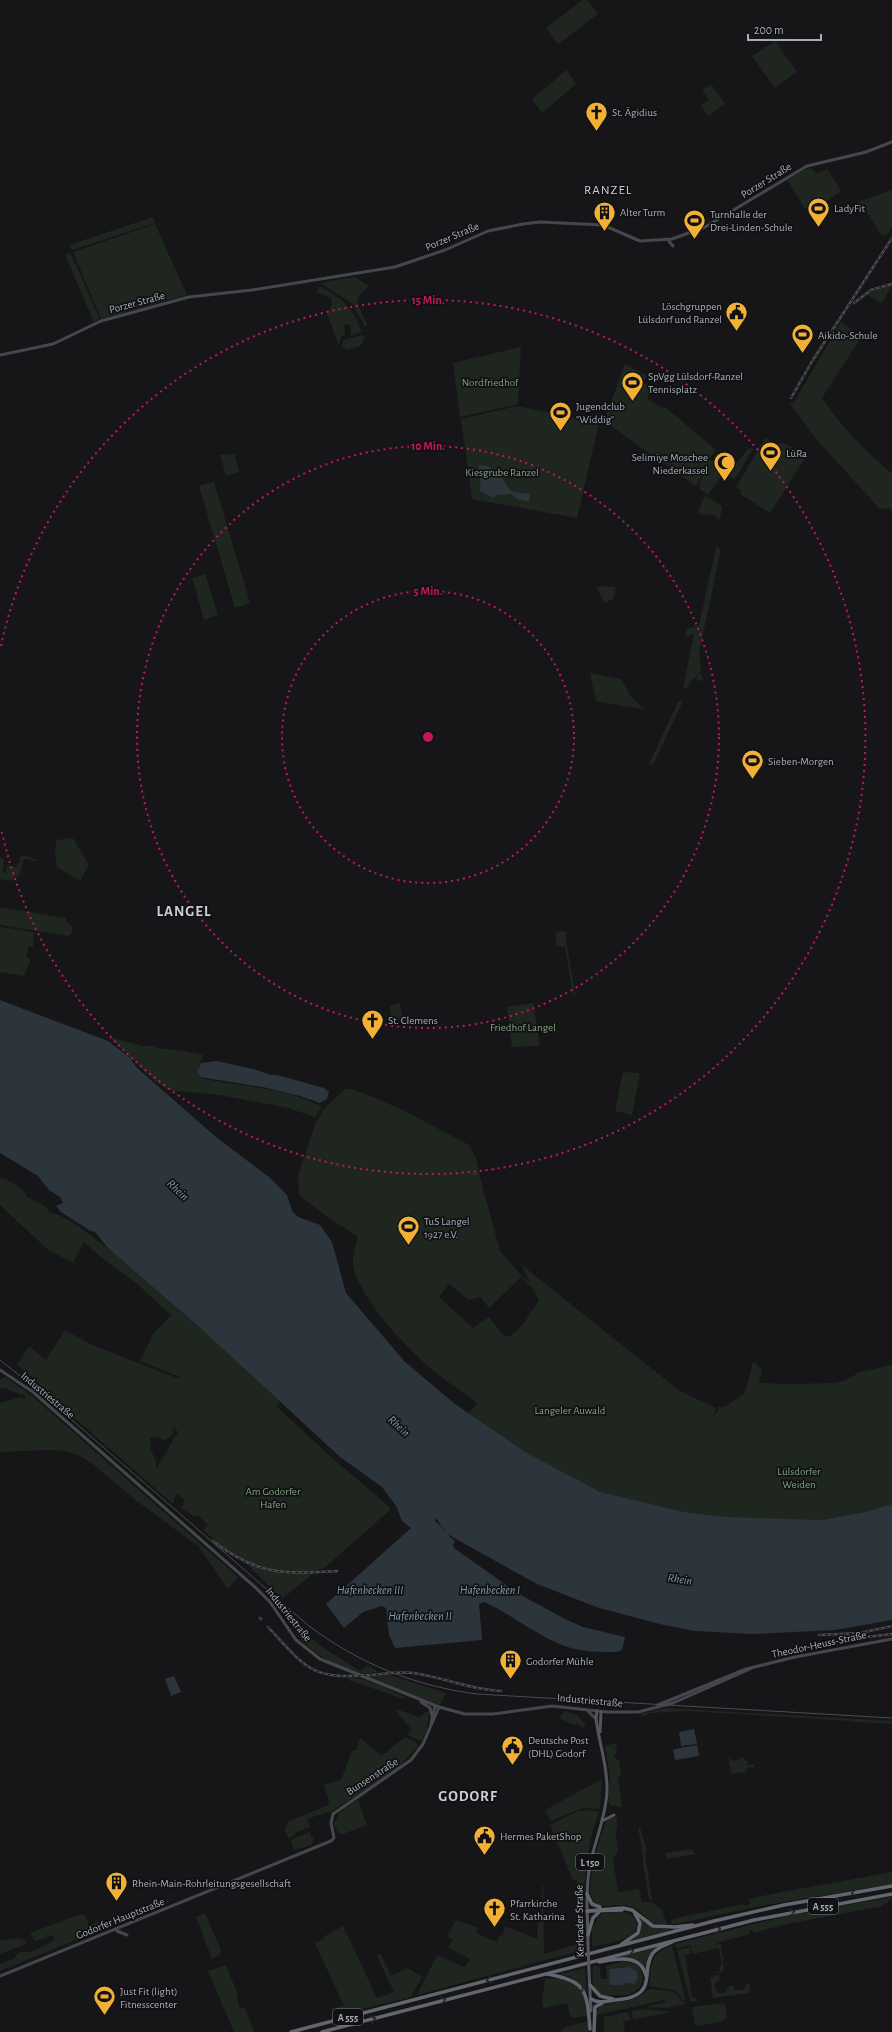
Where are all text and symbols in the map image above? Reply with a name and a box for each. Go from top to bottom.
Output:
scale bar [748,16,821,42]
text: 200 m [754,24,784,36]
church icon: St. Ägidius [583,99,609,132]
place label: St. Ägidius [612,107,657,118]
street label: Porzer Straße [739,161,793,200]
district label: RANZEL [584,184,632,197]
sports icon: LadyFit [806,195,832,228]
building icon: Alter Turm [592,199,618,232]
place label: LadyFit [834,203,865,214]
place label: Alter Turm [620,207,665,218]
sports icon: Turnhalle der Drei-Linden-Schule [681,207,707,240]
place label: Turnhalle der Drei-Linden-Schule [710,209,793,233]
street label: Porzer Straße [424,220,481,253]
street label: Porzer Straße [108,290,166,315]
text: 15 Min. [411,294,445,306]
public building icon: Löschgruppen Lülsdorf und Ranzel [724,299,750,332]
place label: Löschgruppen Lülsdorf und Ranzel [638,301,722,325]
sports icon: Aikido-Schule [790,322,816,355]
place label: Aikido-Schule [818,330,878,341]
sports icon: SpVgg Lülsdorf-Ranzel Tennisplatz [619,369,645,402]
place label: SpVgg Lülsdorf-Ranzel Tennisplatz [648,371,743,395]
park label: Nordfriedhof [462,377,519,388]
sports icon: Jugendclub "Widdig" [548,399,574,432]
place label: Jugendclub "Widdig" [576,401,625,425]
text: 10 Min. [411,440,445,452]
sports icon: LüRa [757,440,783,473]
place label: LüRa [786,448,807,459]
mosque icon: Selimiye Moschee Niederkassel [711,450,737,483]
place label: Selimiye Moschee Niederkassel [632,452,708,476]
park label: Kiesgrube Ranzel [465,467,539,478]
text: 5 Min. [414,585,443,597]
centre of rings [421,730,435,744]
sports icon: Sieben-Morgen [739,748,765,781]
place label: Sieben-Morgen [768,756,834,767]
district label: LANGEL [157,904,211,919]
church icon: St. Clemens [359,1007,385,1040]
place label: St. Clemens [388,1015,438,1026]
park label: Friedhof Langel [490,1022,556,1033]
water label: Rhein [165,1177,191,1203]
sports icon: TuS Langel 1927 e.V. [396,1214,422,1247]
place label: TuS Langel 1927 e.V. [424,1216,470,1240]
street label: Industriestraße [19,1370,76,1421]
park label: Langeler Auwald [534,1405,606,1416]
water label: Rhein [386,1413,412,1439]
park label: Lülsdorfer Weiden [777,1466,821,1490]
park label: Am Godorfer Hafen [246,1486,301,1510]
water label: Rhein [667,1571,693,1587]
water label: Hafenbecken III [337,1584,403,1596]
water label: Hafenbecken I [460,1584,520,1596]
street label: Industriestraße [264,1585,314,1643]
water label: Hafenbecken II [388,1610,452,1622]
street label: Theodor-Heuss-Straße [771,1629,867,1660]
building icon: Godorfer Mühle [498,1648,524,1681]
place label: Godorfer Mühle [526,1656,593,1667]
street label: Industriestraße [557,1692,623,1709]
public building icon: Deutsche Post (DHL) Godorf [499,1733,525,1766]
place label: Deutsche Post (DHL) Godorf [528,1735,589,1759]
street label: Bunsenstraße [344,1756,400,1797]
district label: GODORF [438,1789,498,1804]
public building icon: Hermes PaketShop [471,1823,497,1856]
place label: Hermes PaketShop [500,1831,582,1842]
road number: L 150 [576,1854,604,1870]
building icon: Rhein-Main-Rohrleitungsgesellschaft [103,1870,129,1903]
place label: Rhein-Main-Rohrleitungsgesellschaft [132,1878,291,1889]
street label: Kerkrader Straße [573,1885,586,1957]
one-way arrow [850,1888,857,1896]
street label: Godorfer Hauptstraße [74,1896,166,1941]
church icon: Pfarrkirche St. Katharina [482,1896,508,1929]
place label: Pfarrkirche St. Katharina [510,1898,565,1922]
road number: A 555 [808,1898,838,1914]
one-way arrow [789,1908,795,1916]
one-way arrow [715,1925,722,1933]
one-way arrow [628,1947,634,1955]
one-way arrow [485,1976,492,1984]
sports icon: Just Fit (light) Fitnesscenter [92,1984,118,2017]
one-way arrow [576,1984,583,1991]
place label: Just Fit (light) Fitnesscenter [120,1986,178,2010]
one-way arrow [439,1996,446,2005]
road number: A 555 [333,2009,363,2025]
one-way arrow [370,2015,376,2023]

